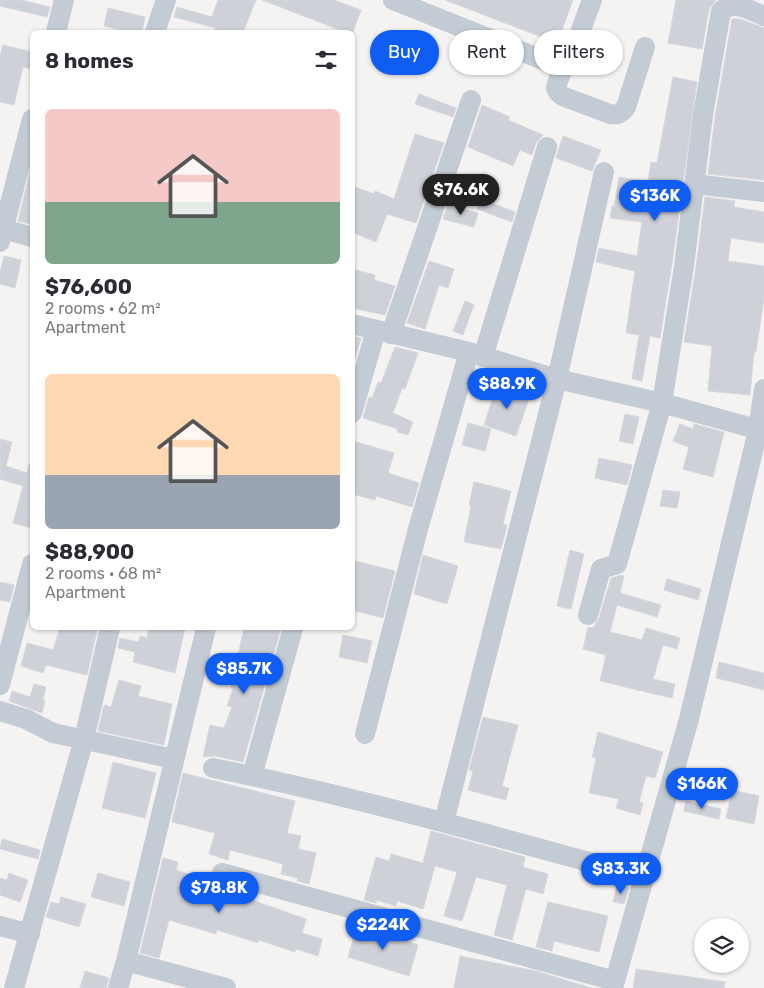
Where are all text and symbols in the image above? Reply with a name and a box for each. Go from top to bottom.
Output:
chip: Buy [370,30,439,75]
chip: Rent [449,30,524,75]
chip: Filters [534,30,623,75]
icon: filters [312,46,340,74]
text: 8 homes [45,48,134,73]
icon: home [148,141,238,231]
pin: $76.6K [420,174,502,216]
text: $76.6K [433,180,489,199]
pin: $136K [620,180,690,222]
text: $136K [630,186,680,205]
text: $76,600 [45,274,132,299]
text: 2 rooms · 62 m² [45,299,161,318]
text: Apartment [45,318,125,337]
pin: $88.9K [466,368,548,410]
text: $88.9K [478,374,536,393]
icon: home [148,406,238,496]
text: $88,900 [45,539,134,564]
text: 2 rooms · 68 m² [45,564,162,583]
text: Apartment [45,583,125,602]
pin: $85.7K [203,652,285,695]
text: $85.7K [216,659,272,678]
pin: $166K [667,768,737,810]
text: $166K [677,774,727,793]
pin: $83.3K [580,852,662,895]
text: $83.3K [592,859,650,878]
pin: $78.8K [178,872,260,914]
text: $78.8K [191,878,247,897]
pin: $224K [348,908,418,951]
text: $224K [357,915,409,934]
map controls [694,918,749,973]
button: layers [694,918,749,973]

